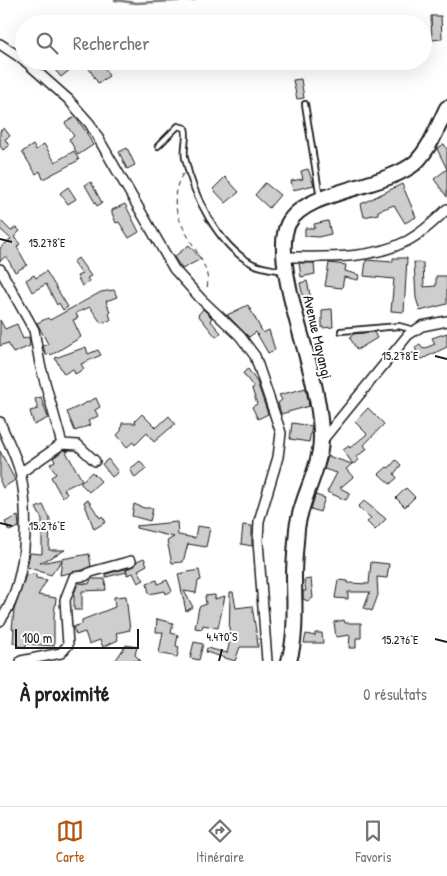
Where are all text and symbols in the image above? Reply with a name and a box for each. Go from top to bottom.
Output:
search box [15,15,432,70]
icon: search [33,29,61,57]
text: Rechercher [73,30,150,56]
text: 15.278°E [29,234,66,251]
street label: Avenue Mayangi [298,293,338,381]
text: 15.278°E [382,347,419,364]
text: 15.276°E [29,517,66,534]
scale bar [15,626,139,649]
text: 100 m [22,628,52,647]
text: 4.470°S [206,628,238,645]
text: 15.276°E [382,631,419,648]
text: À proximité [20,679,109,708]
text: 0 résultats [363,683,427,705]
tab: Carte [56,817,85,866]
tab: Itinéraire [196,817,244,866]
tab: Favoris [355,817,391,866]

